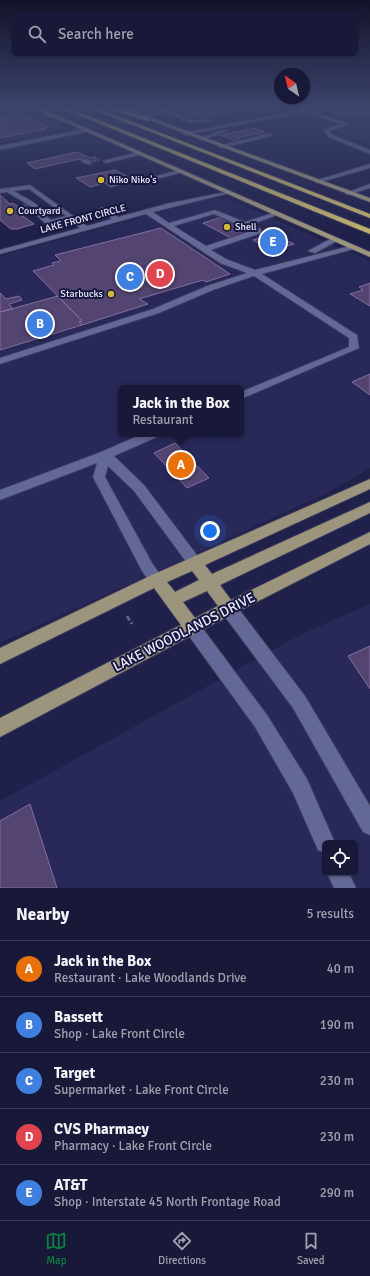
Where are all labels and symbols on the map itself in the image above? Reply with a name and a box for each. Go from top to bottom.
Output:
north arrow [274,68,310,104]
place label: Niko Niko's [109,174,157,186]
marker: Niko Niko's [96,175,106,185]
street label: LAKE FRONT CIRCLE [39,202,128,236]
place label: Courtyard [18,205,61,217]
marker: Courtyard [5,206,15,216]
place label: Shell [235,221,257,233]
marker: Shell [222,222,232,232]
pin: E [260,227,286,257]
pin: D [147,259,173,289]
pin: C [117,262,143,292]
place label: Starbucks [60,288,104,300]
marker: Starbucks [106,289,116,299]
pin: B [27,309,53,339]
pin: A [168,450,194,480]
your location [200,521,220,541]
street label: LAKE WOODLANDS DRIVE [110,589,258,675]

